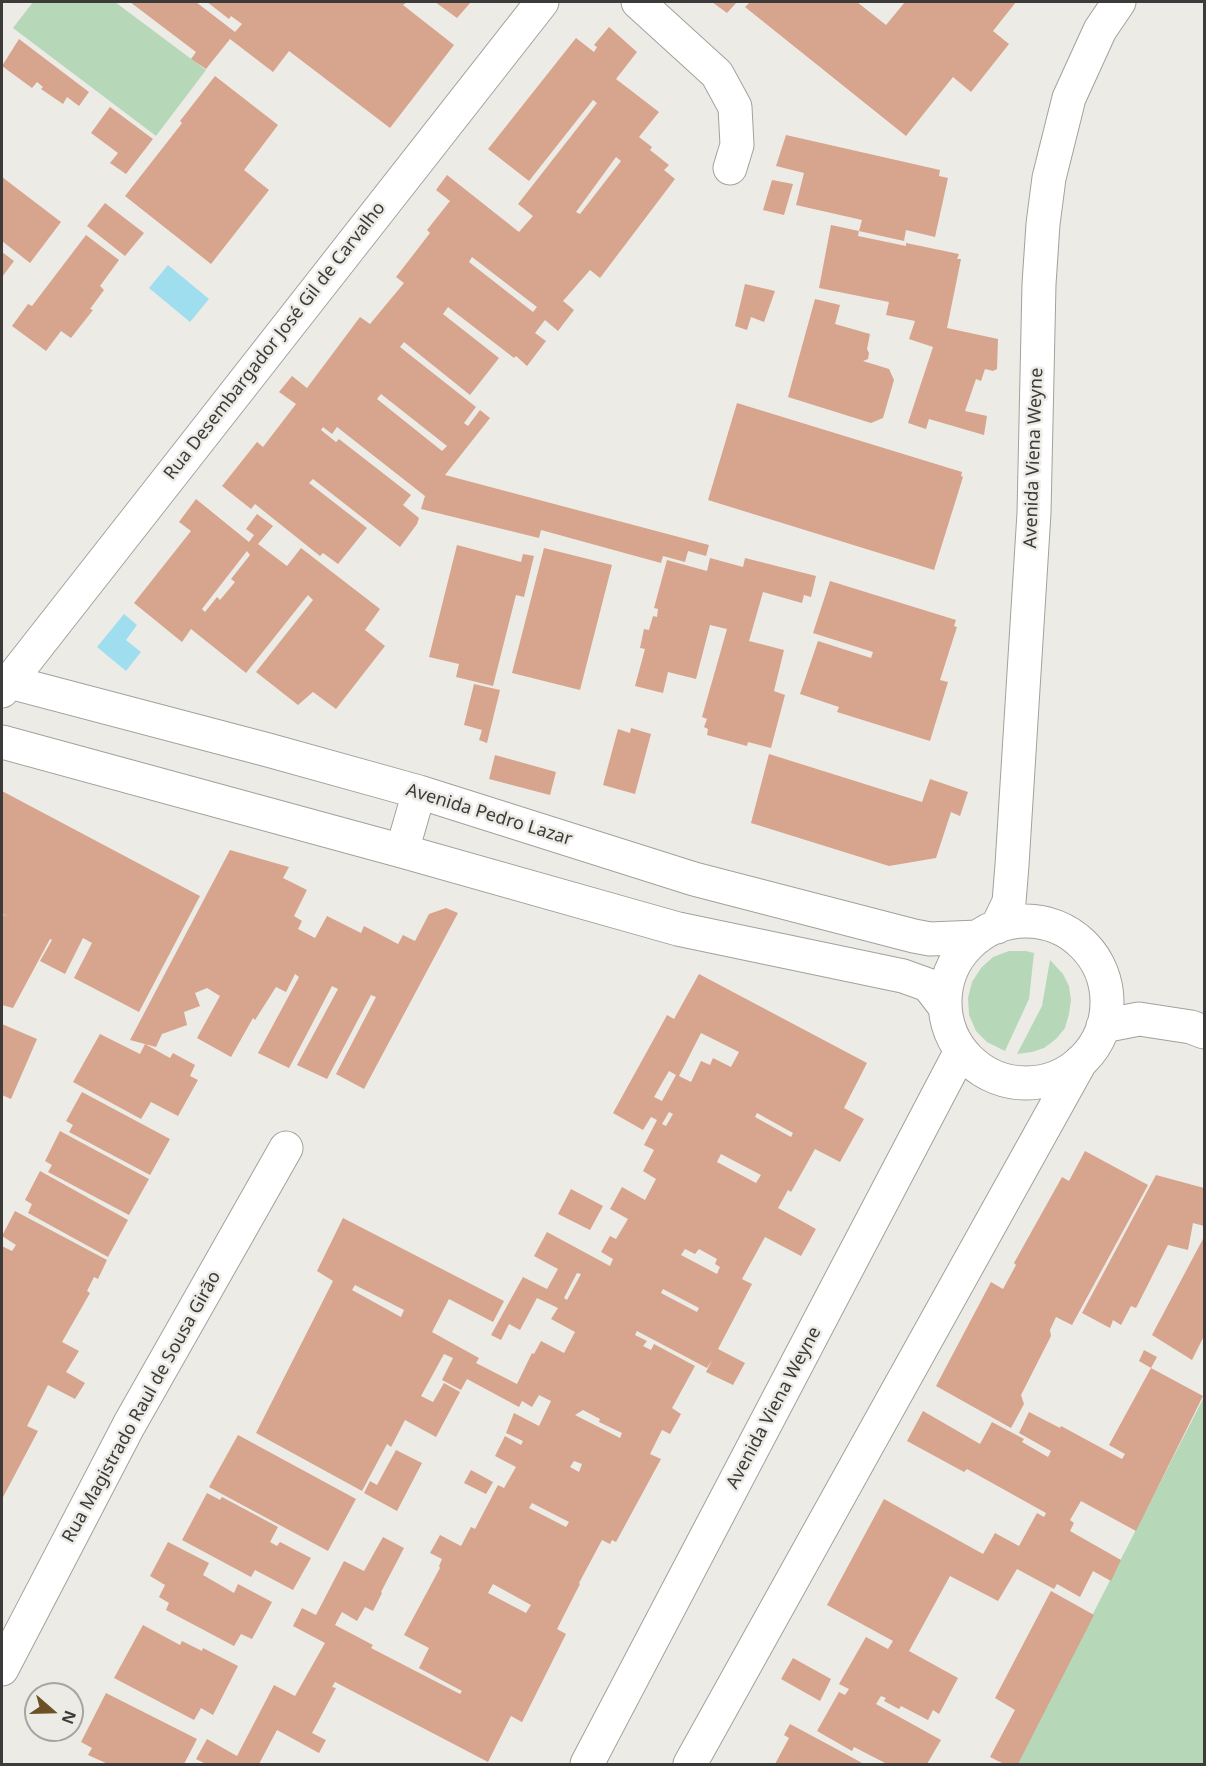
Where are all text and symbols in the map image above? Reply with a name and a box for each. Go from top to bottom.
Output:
street label: Rua Desembargador José Gil de Carvalho [160,198,390,484]
street label: Avenida Viena Weyne [1020,367,1048,549]
street label: Avenida Pedro Lazar [403,779,575,851]
street label: Rua Magistrado Raul de Sousa Girão [58,1268,226,1546]
street label: Avenida Viena Weyne [722,1323,826,1493]
north arrow [24,1682,84,1742]
text: N [56,1708,82,1727]

